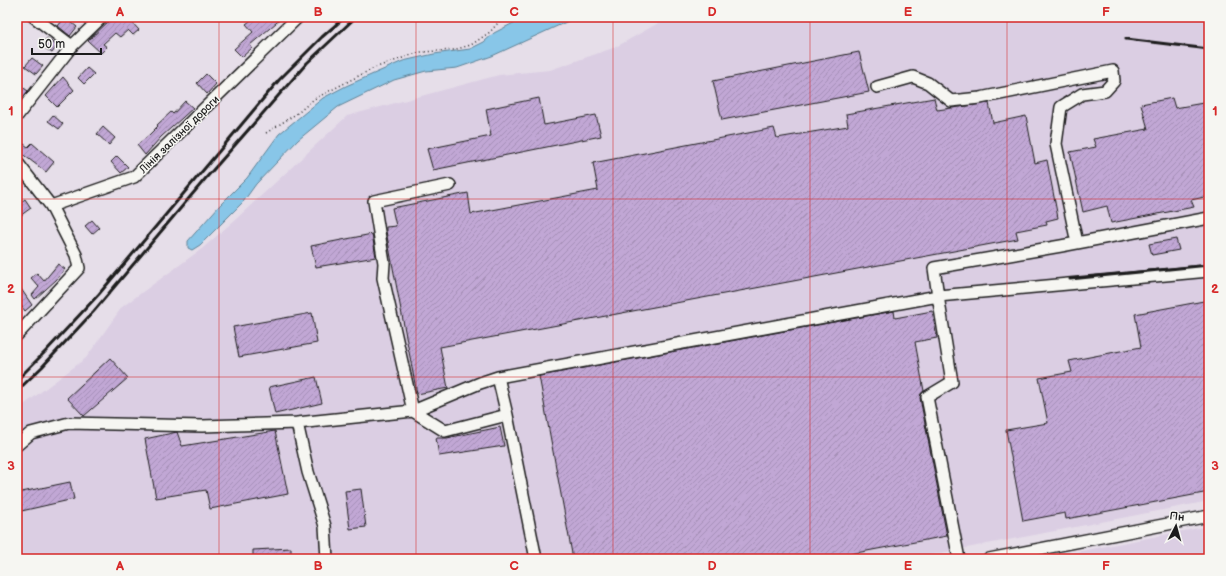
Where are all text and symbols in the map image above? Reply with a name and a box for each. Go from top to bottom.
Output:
text: A [115,4,124,20]
text: B [313,4,323,20]
text: C [509,4,519,20]
text: D [707,4,717,20]
text: E [904,4,913,20]
text: F [1102,4,1110,20]
scale bar [32,30,101,56]
text: 50 m [38,37,65,52]
street label: Лінія залізної дороги [136,93,222,177]
text: 1 [8,103,14,119]
text: 1 [1212,103,1218,119]
text: 2 [7,281,15,297]
text: 2 [1211,281,1219,297]
text: 3 [7,458,15,474]
text: 3 [1211,458,1219,474]
north arrow [1156,506,1196,546]
text: Пн [1169,509,1185,524]
text: A [115,558,124,574]
text: B [313,558,323,574]
text: C [509,558,519,574]
text: D [707,558,717,574]
text: E [904,558,913,574]
text: F [1102,558,1110,574]

